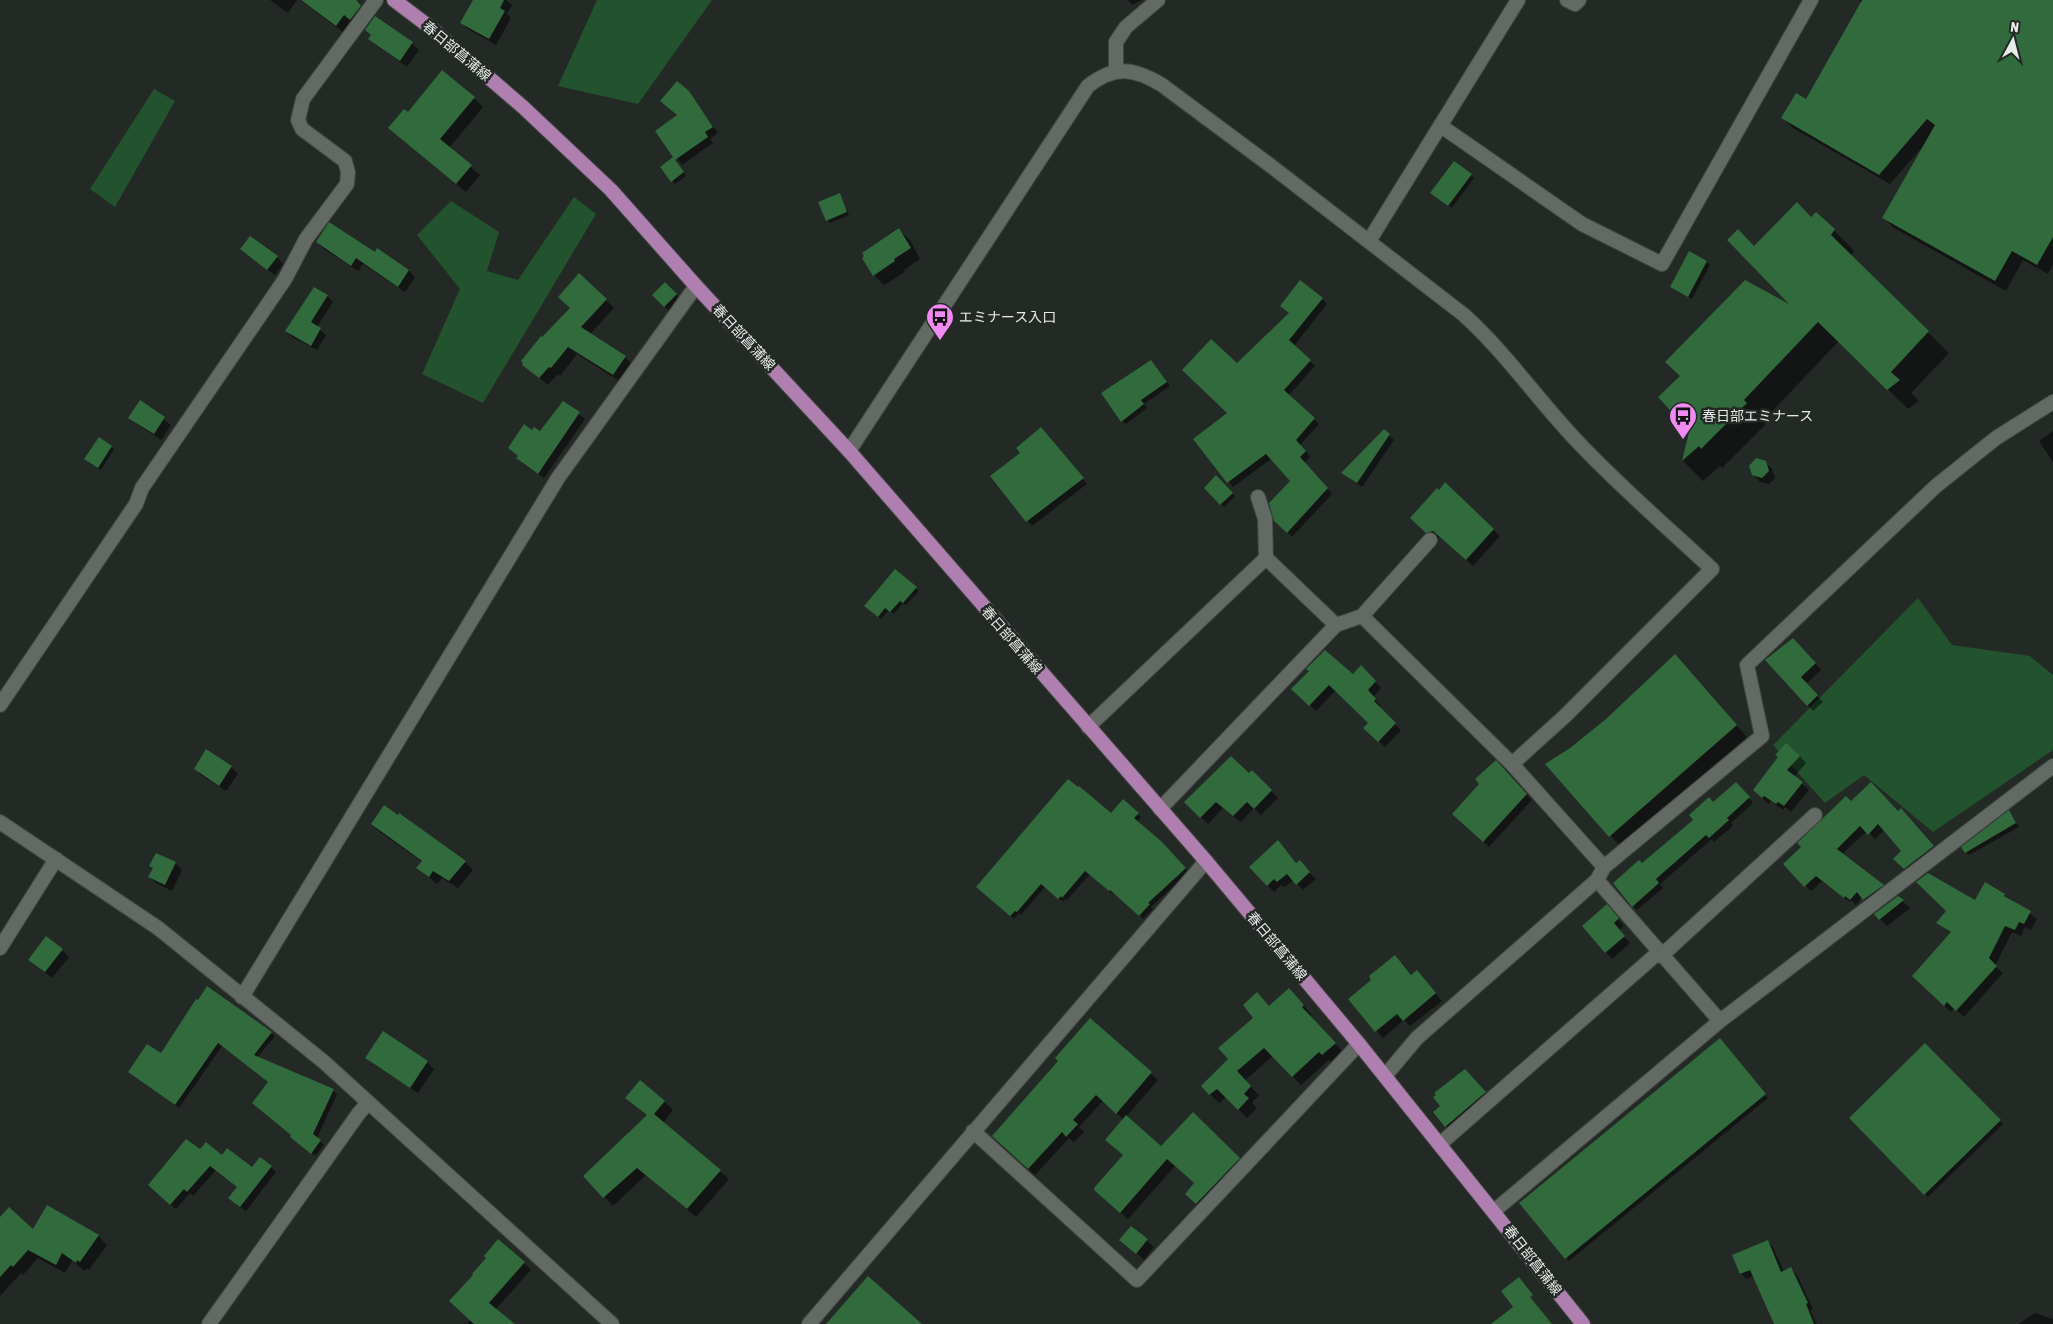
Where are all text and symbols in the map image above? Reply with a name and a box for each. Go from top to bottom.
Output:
north arrow [1988,15,2038,65]
street label: 春日部菖蒲線 [420,18,494,84]
text: N [2010,19,2020,36]
street label: 春日部菖蒲線 [710,301,778,373]
bus stop icon: エミナース入口 [925,302,955,341]
place label: エミナース入口 [959,309,1056,325]
bus stop icon: 春日部エミナース [1668,401,1698,440]
place label: 春日部エミナース [1702,408,1813,424]
street label: 春日部菖蒲線 [978,603,1046,677]
street label: 春日部菖蒲線 [1244,909,1310,983]
street label: 春日部菖蒲線 [1501,1222,1565,1298]

